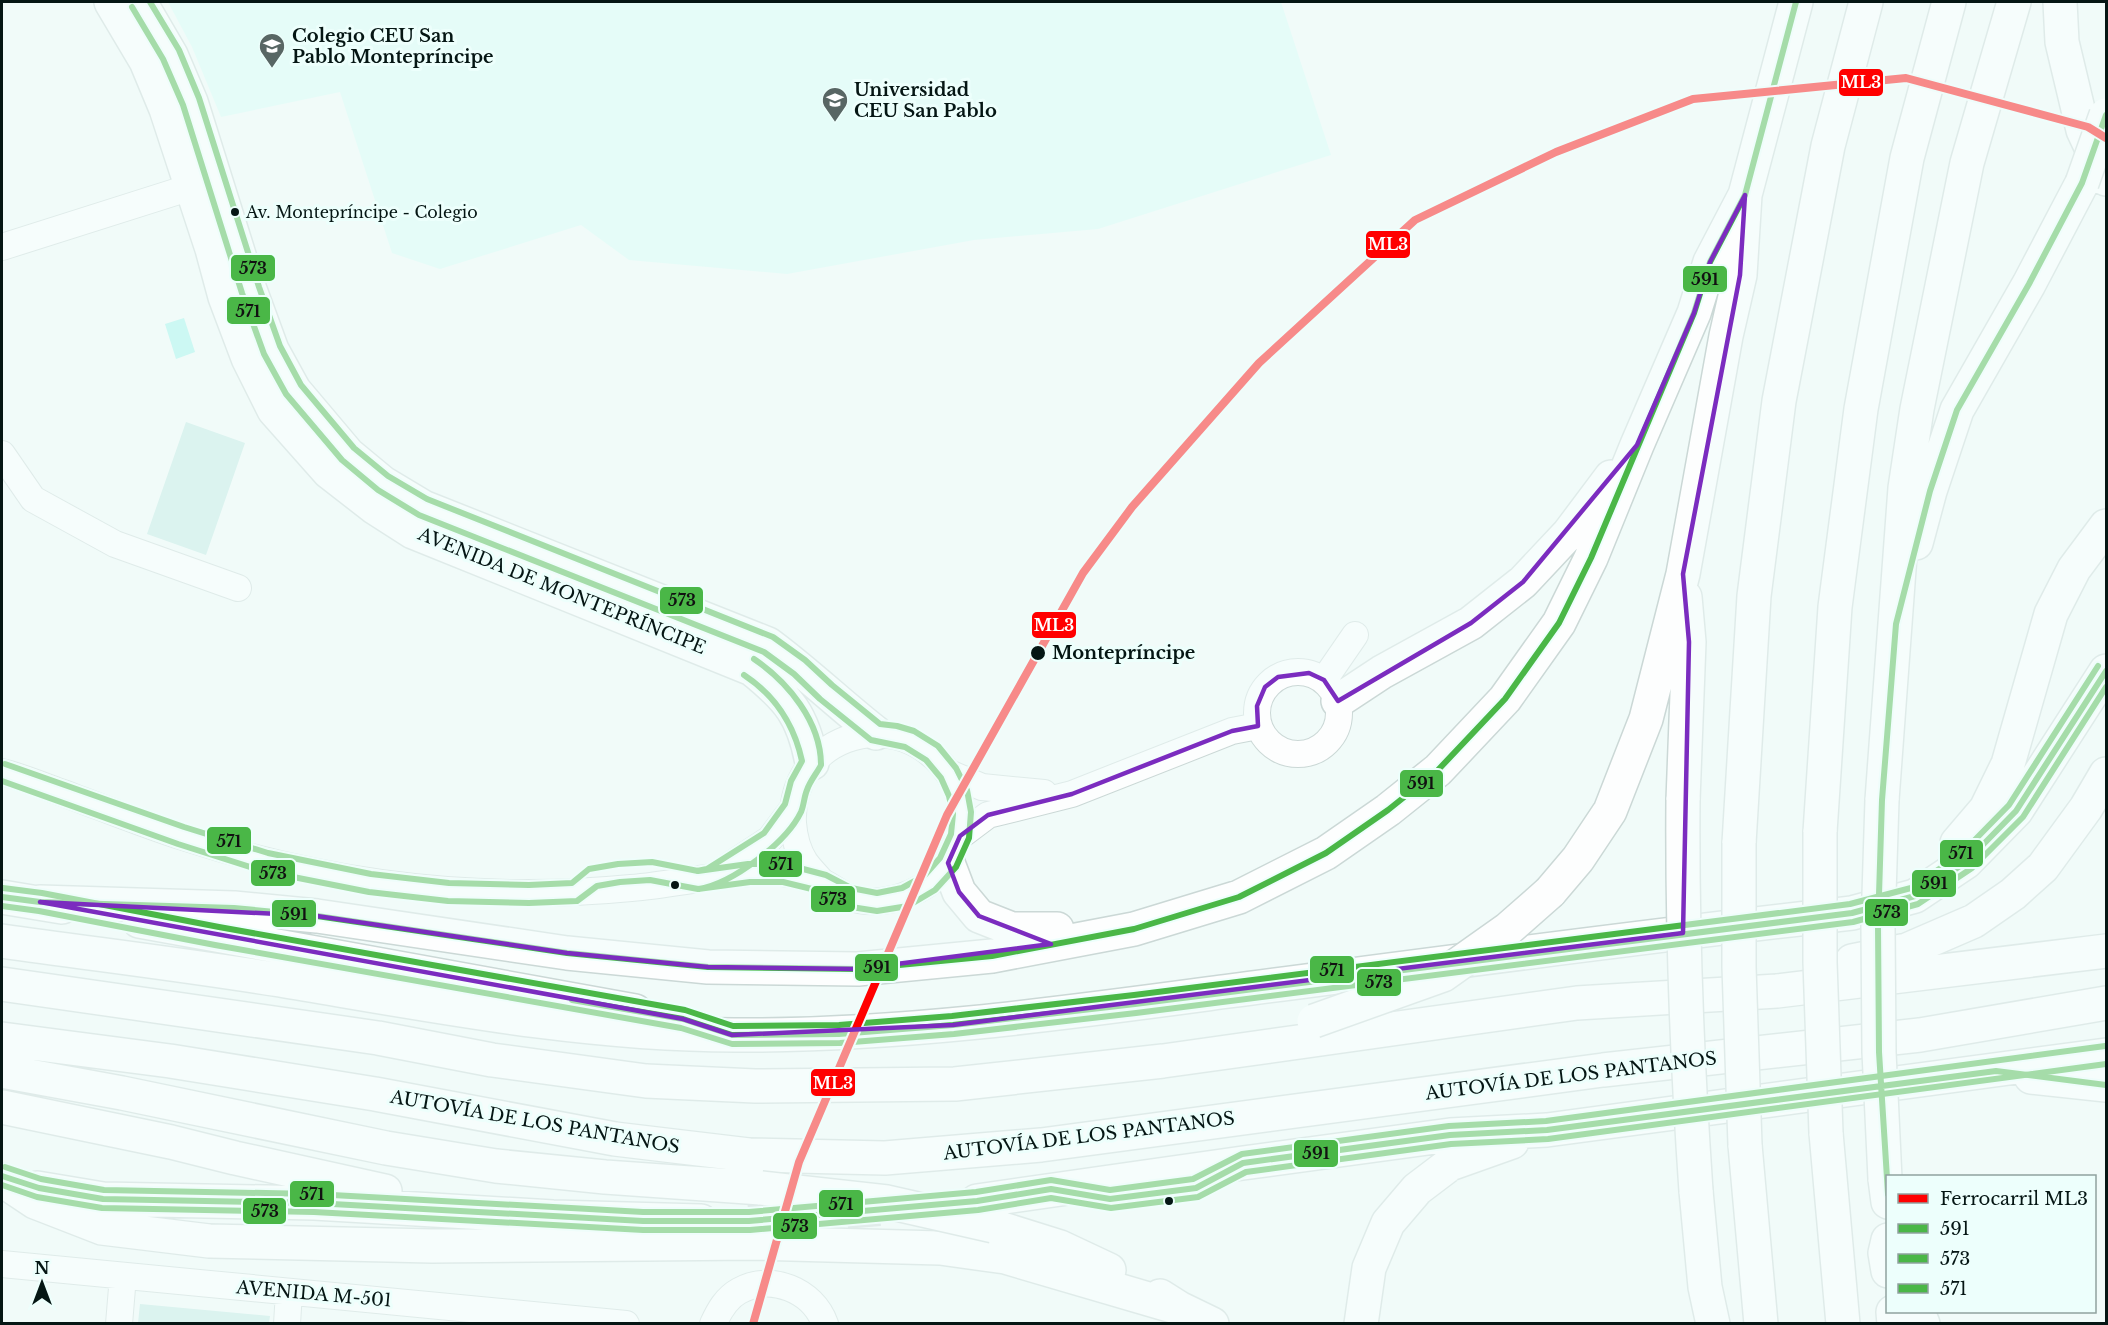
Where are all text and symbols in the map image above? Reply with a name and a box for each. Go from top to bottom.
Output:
place label: Colegio CEU San Pablo Montepríncipe [292,25,494,68]
school or university icon: Colegio CEU San Pablo Montepríncipe [257,31,287,69]
line badge: ML3 [1838,68,1884,97]
text: ML3 [1841,72,1881,92]
place label: Universidad CEU San Pablo [854,79,997,122]
school or university icon: Universidad CEU San Pablo [820,85,850,123]
place label: Av. Montepríncipe - Colegio [245,202,478,222]
marker: Av. Montepríncipe - Colegio [229,206,241,218]
line badge: ML3 [1365,230,1411,259]
text: ML3 [1368,234,1408,254]
line badge: 573 [230,254,276,282]
text: 573 [239,258,267,278]
line badge: 591 [1682,265,1728,293]
text: 591 [1691,269,1719,289]
line badge: 571 [226,296,271,325]
text: 571 [235,301,261,321]
street label: AVENIDA DE MONTEPRÍNCIPE [414,522,709,659]
line badge: 573 [659,586,704,615]
text: 573 [668,590,696,610]
line badge: ML3 [1031,611,1077,639]
text: ML3 [1034,615,1074,635]
place label: Montepríncipe [1052,642,1195,664]
marker: Montepríncipe [1029,644,1047,662]
line badge: 591 [1399,769,1444,798]
text: 591 [1407,773,1435,793]
line badge: 571 [206,826,252,855]
text: 571 [216,831,242,851]
line badge: 571 [1939,839,1984,868]
text: 571 [1948,843,1974,863]
line badge: 571 [758,850,803,878]
text: 571 [768,854,794,874]
line badge: 573 [250,859,296,887]
text: 573 [259,863,287,883]
line badge: 591 [1911,869,1957,898]
text: 591 [1920,873,1948,893]
unlabelled marker [669,879,681,891]
line badge: 573 [810,885,856,913]
text: 573 [819,889,847,909]
line badge: 573 [1864,898,1909,927]
line badge: 591 [271,899,317,928]
text: 573 [1873,902,1901,922]
text: 591 [280,904,308,924]
line badge: 591 [854,953,899,982]
line badge: 571 [1309,955,1355,984]
text: 591 [863,957,891,977]
text: 571 [1319,960,1345,980]
line badge: 573 [1356,968,1402,997]
text: 573 [1365,972,1393,992]
street label: AUTOVÍA DE LOS PANTANOS [1423,1046,1718,1105]
line badge: ML3 [810,1068,856,1097]
text: ML3 [813,1073,853,1093]
street label: AUTOVÍA DE LOS PANTANOS [388,1085,681,1158]
street label: AUTOVÍA DE LOS PANTANOS [941,1106,1236,1165]
line badge: 591 [1293,1139,1339,1168]
text: 591 [1302,1143,1330,1163]
legend [1886,1175,2096,1313]
line badge: 571 [289,1180,335,1208]
text: 571 [299,1184,325,1204]
text: Ferrocarril ML3 [1940,1188,2088,1210]
line badge: 571 [818,1189,864,1218]
text: 571 [828,1194,854,1214]
unlabelled marker [1163,1195,1175,1207]
line badge: 573 [242,1197,287,1225]
text: 573 [251,1201,279,1221]
line badge: 573 [772,1212,818,1240]
text: 573 [781,1216,809,1236]
text: 591 [1940,1218,1970,1240]
text: 573 [1940,1248,1970,1270]
north arrow [12,1253,72,1313]
text: N [34,1258,50,1278]
street label: AVENIDA M-501 [234,1276,393,1312]
text: 571 [1940,1278,1967,1300]

